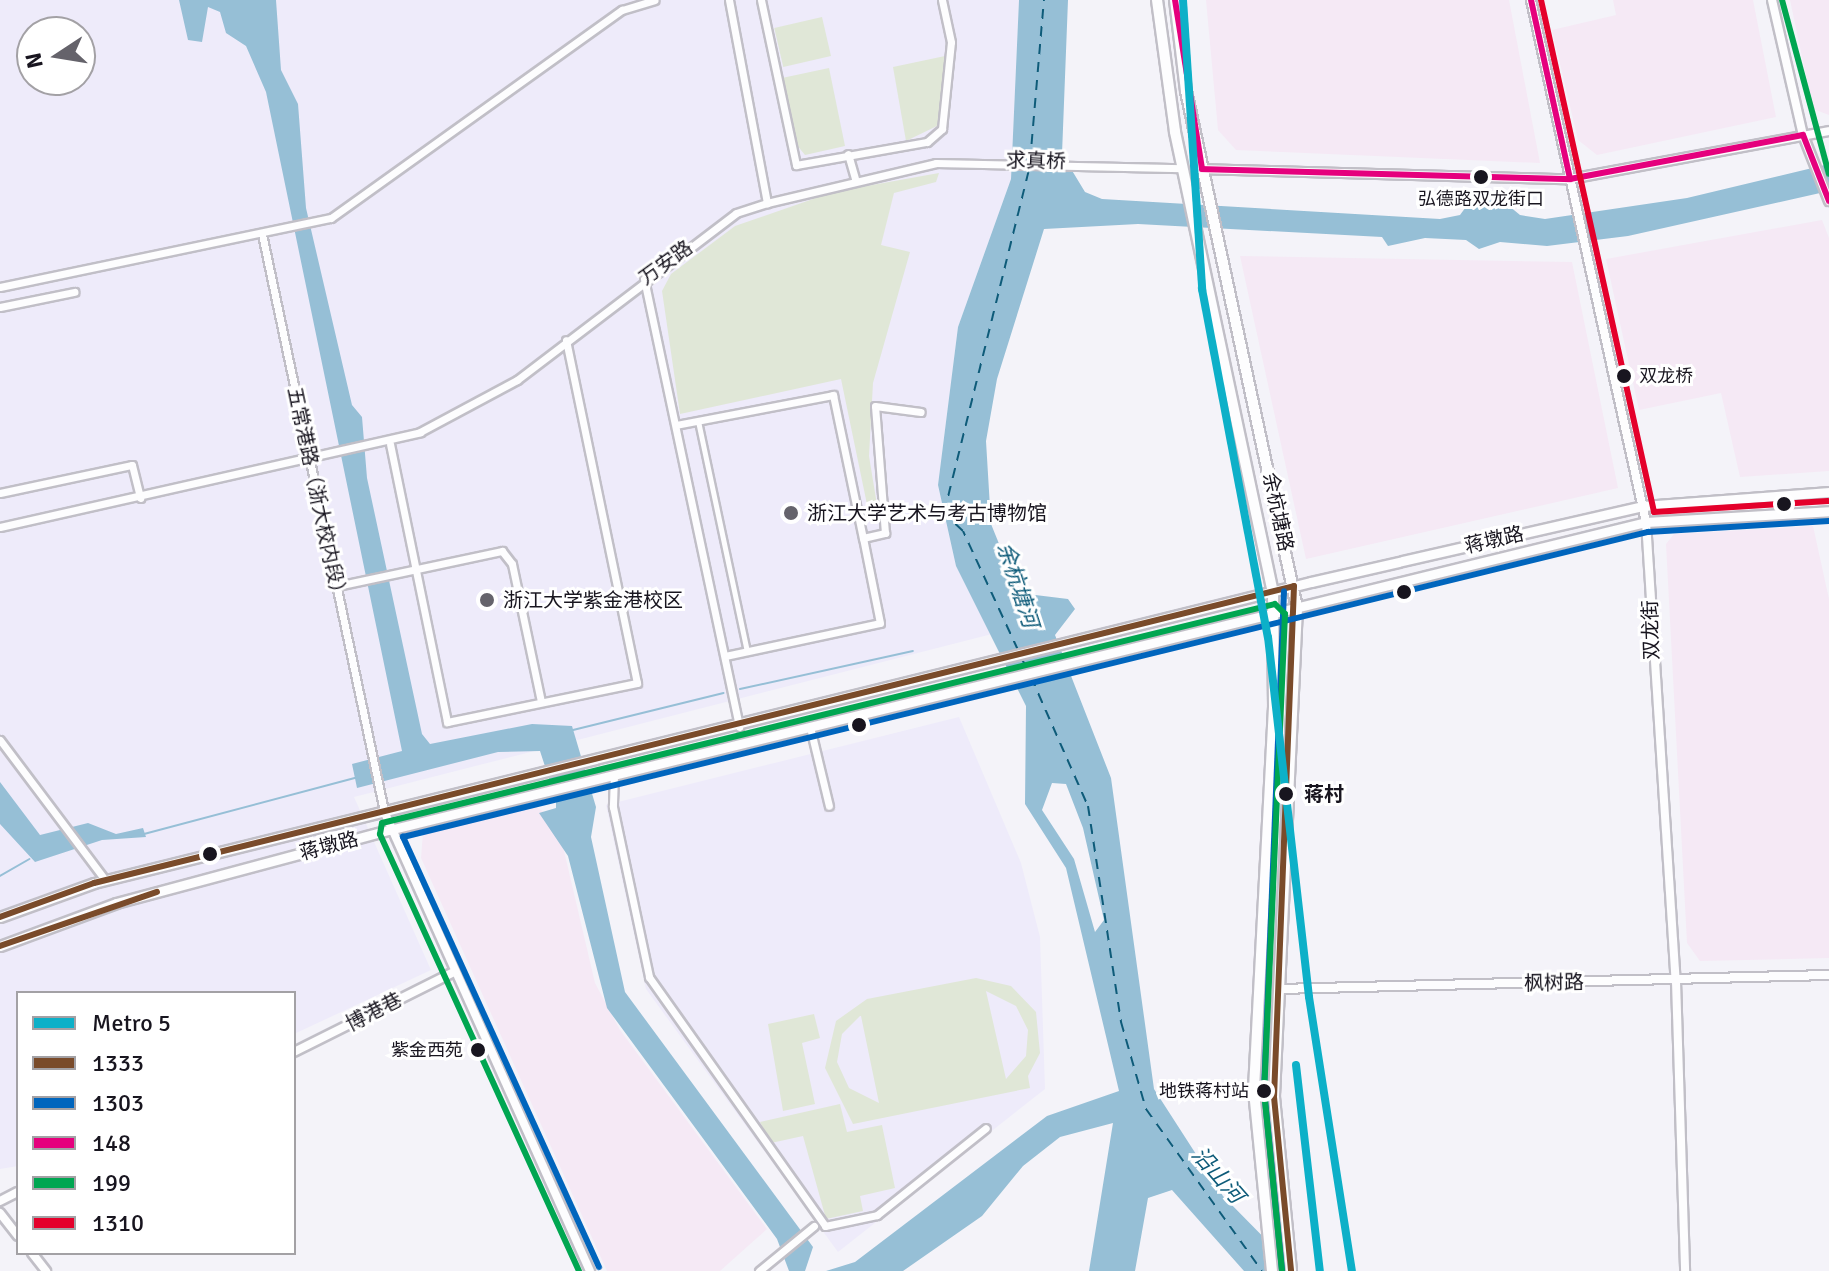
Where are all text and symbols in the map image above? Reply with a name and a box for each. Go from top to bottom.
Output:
north arrow [16,16,96,96]
text: N [19,50,49,71]
street label: 求真桥 [1006,148,1066,174]
marker: 弘德路双龙街口 [1473,169,1489,185]
place label: 弘德路双龙街口 [1418,188,1544,210]
street label: 万安路 [635,236,697,290]
place label: 双龙桥 [1639,365,1693,387]
marker: 双龙桥 [1616,368,1632,384]
street label: 五常港路（浙大校内段） [282,385,352,605]
street label: 余杭塘路 [1258,470,1298,554]
unlabelled marker [1776,496,1792,512]
place label: 浙江大学艺术与考古博物馆 [807,501,1047,525]
marker: 浙江大学艺术与考古博物馆 [782,504,800,522]
street label: 蒋墩路 [1462,522,1526,558]
water label: 余杭塘河 [992,539,1044,631]
unlabelled marker [1396,584,1412,600]
place label: 浙江大学紫金港校区 [503,588,683,612]
marker: 浙江大学紫金港校区 [478,591,496,609]
street label: 双龙街 [1638,600,1664,660]
unlabelled marker [851,717,867,733]
place label: 蒋村 [1304,782,1344,806]
marker: 蒋村 [1275,783,1297,805]
street label: 蒋墩路 [297,827,361,865]
unlabelled marker [202,846,218,862]
street label: 枫树路 [1524,970,1584,996]
street label: 博港巷 [342,988,406,1036]
legend [16,991,296,1255]
text: Metro 5 [92,1008,171,1038]
place label: 紫金西苑 [391,1039,463,1061]
marker: 紫金西苑 [470,1042,486,1058]
text: 1333 [92,1048,144,1078]
place label: 地铁蒋村站 [1159,1080,1249,1102]
marker: 地铁蒋村站 [1256,1083,1272,1099]
text: 1303 [92,1088,144,1118]
text: 148 [92,1128,131,1158]
water label: 沿山河 [1186,1141,1250,1209]
text: 199 [92,1168,131,1198]
text: 1310 [92,1208,144,1238]

